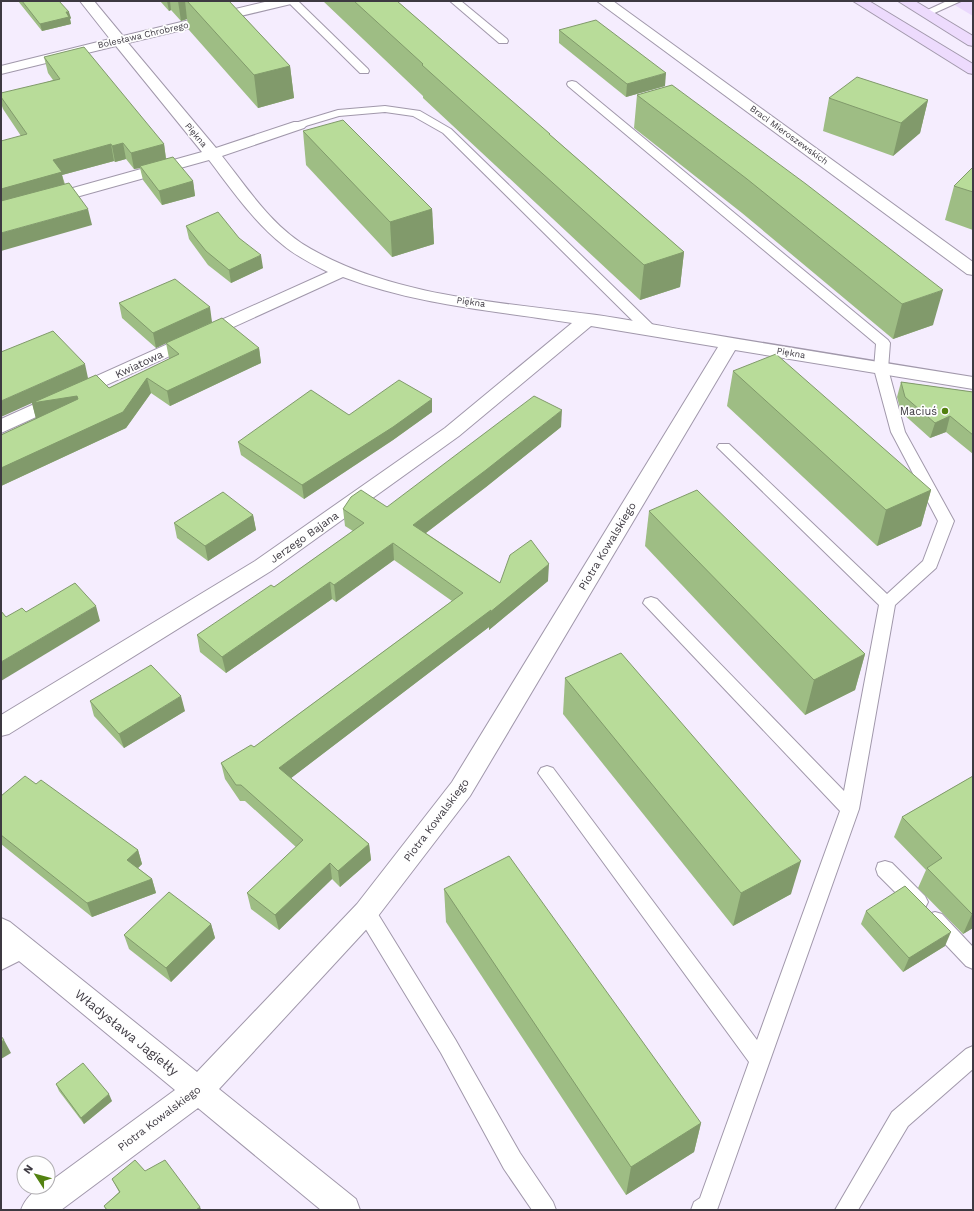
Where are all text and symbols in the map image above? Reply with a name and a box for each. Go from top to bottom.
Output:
street label: Bolesława Chrobrego [97,20,189,50]
street label: Braci Mieroszewskich [748,103,830,167]
street label: Piękna [183,121,209,149]
street label: Piękna [456,295,486,309]
street label: Piękna [776,346,806,360]
street label: Kwiatowa [113,348,165,381]
place label: Maciuś [900,405,937,418]
marker: Maciuś [940,406,950,416]
street label: Piotra Kowalskiego [576,500,639,593]
street label: Jerzego Bajana [267,509,341,566]
street label: Piotra Kowalskiego [401,776,472,864]
street label: Władysława Jagiełły [72,986,182,1079]
street label: Piotra Kowalskiego [115,1083,203,1154]
north arrow [16,1155,56,1195]
text: N [21,1162,36,1177]

